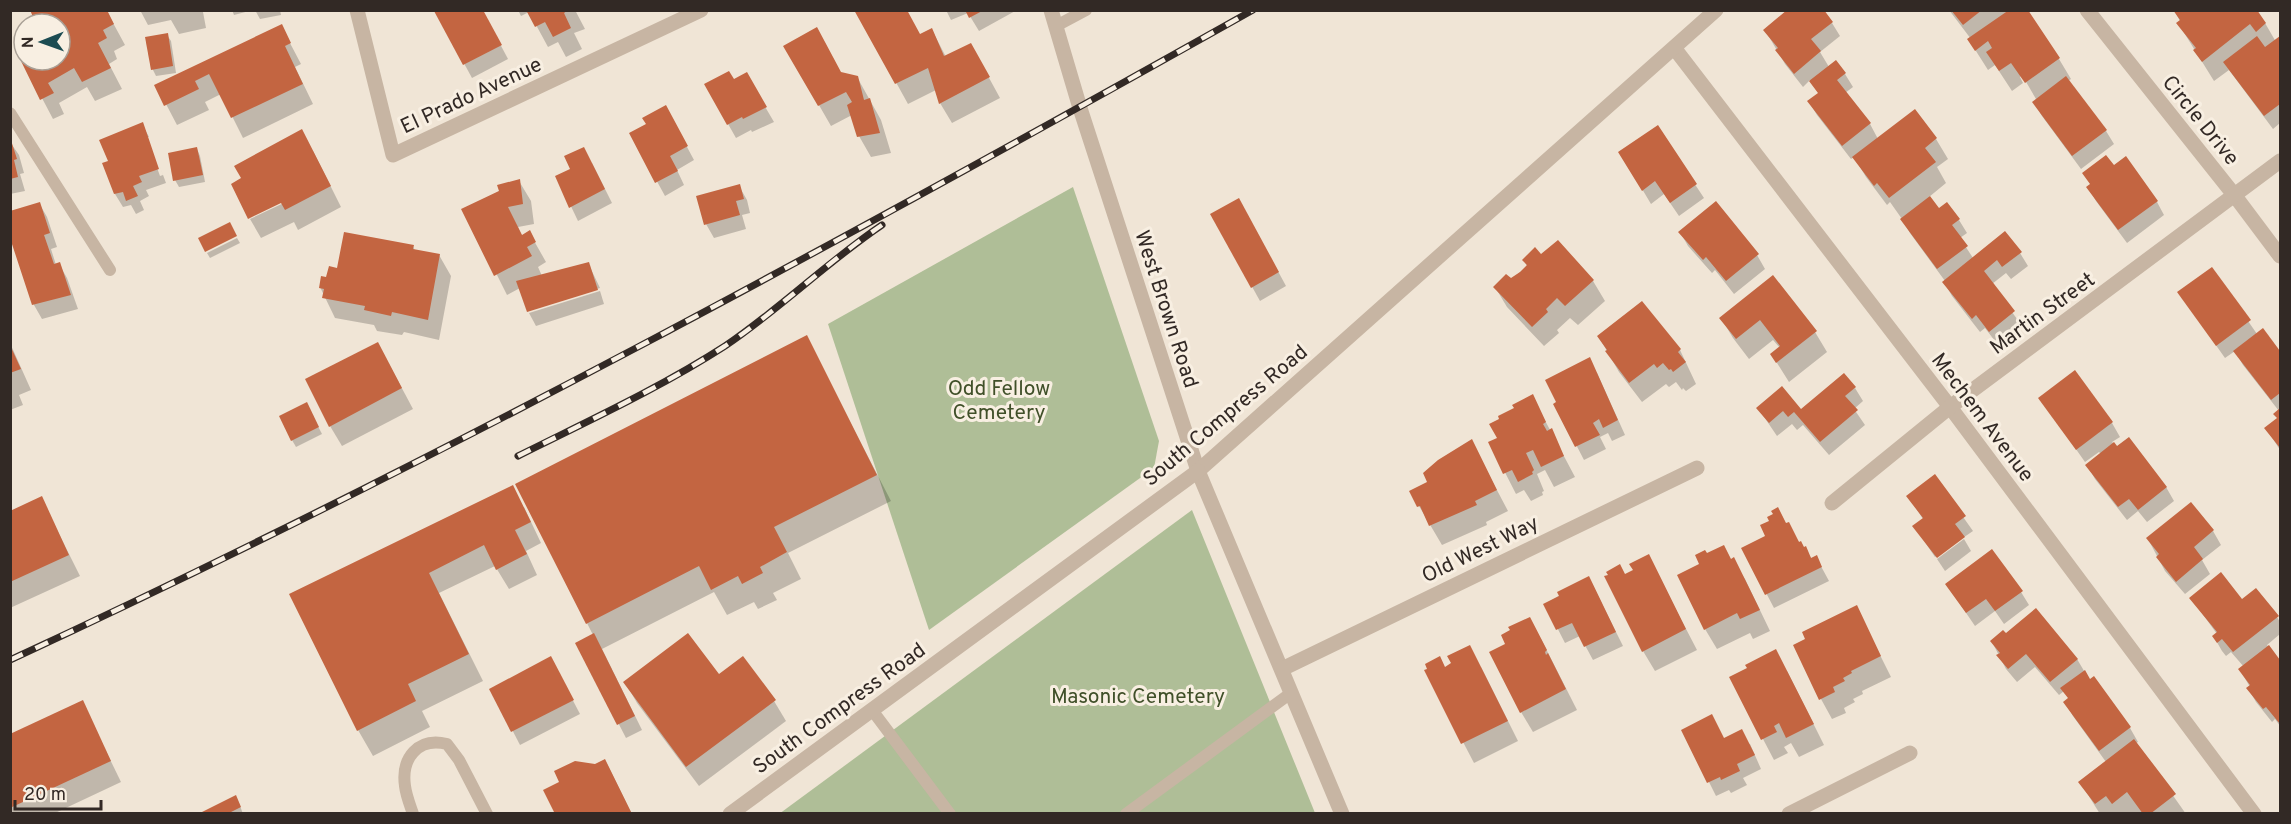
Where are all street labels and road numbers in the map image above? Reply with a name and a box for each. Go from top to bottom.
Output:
street label: El Prado Avenue [397,52,547,141]
street label: Circle Drive [2155,70,2244,172]
street label: West Brown Road [1127,227,1204,392]
street label: Martin Street [1985,267,2101,361]
street label: South Compress Road [1138,339,1314,493]
street label: Mechem Avenue [1924,348,2039,488]
street label: Old West Way [1418,510,1544,590]
street label: South Compress Road [748,637,932,781]

